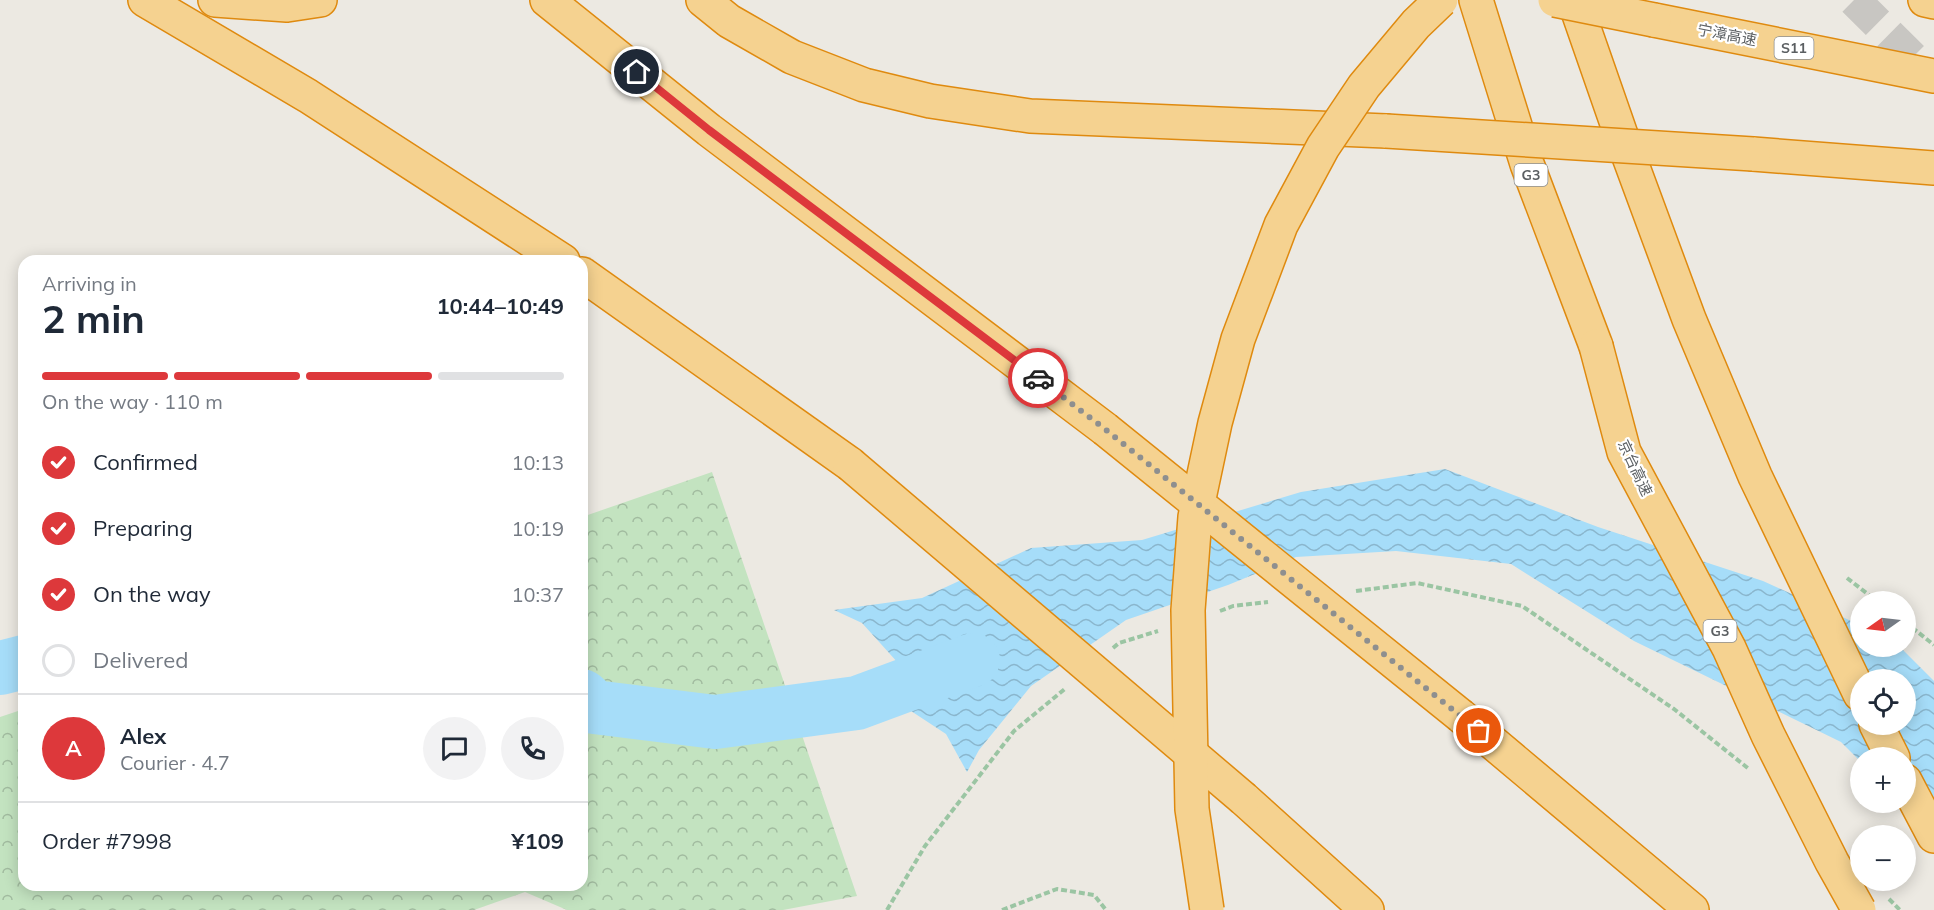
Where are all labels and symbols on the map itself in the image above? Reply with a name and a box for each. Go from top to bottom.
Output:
street label: 宁漳高速 [1696,19,1758,50]
road number: S11 [1774,37,1814,59]
pin [611,46,662,97]
road number: G3 [1514,164,1547,186]
courier [1008,348,1068,408]
street label: 京台高速 [1614,437,1657,499]
north arrow [1850,591,1916,657]
road number: G3 [1704,620,1736,642]
pin [1453,705,1504,756]

